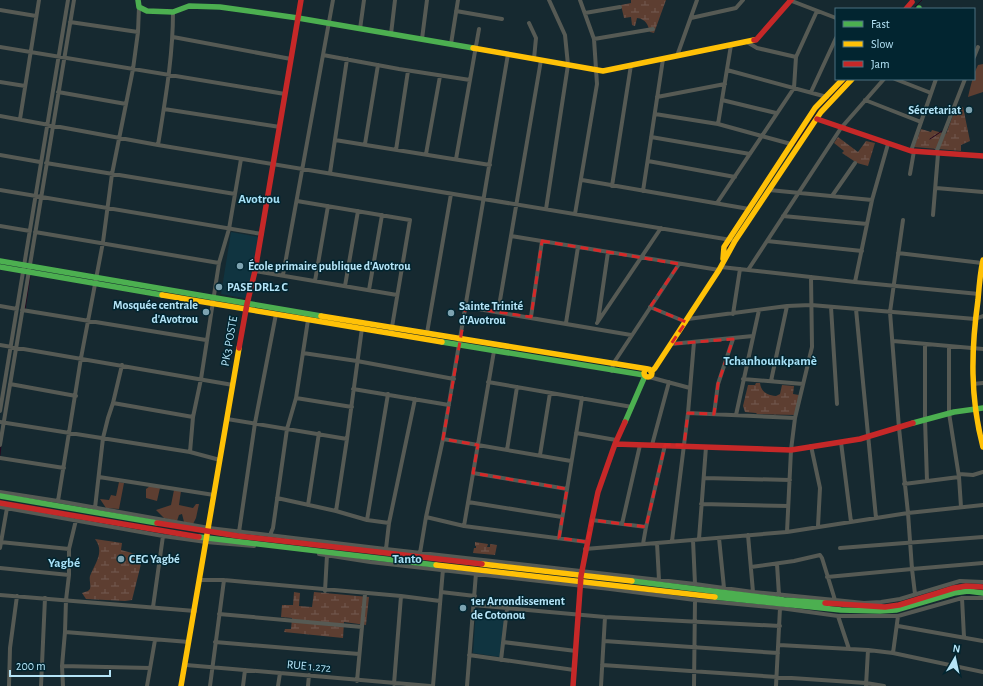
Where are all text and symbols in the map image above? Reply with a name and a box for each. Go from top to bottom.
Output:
legend [835,8,975,80]
text: Fast [871,18,890,30]
text: Slow [871,38,893,50]
text: Jam [871,58,890,70]
place label: Sécretariat [908,104,961,116]
marker: Sécretariat [964,105,974,115]
district label: Avotrou [238,193,280,206]
place label: École primaire publique d'Avotrou [248,258,411,272]
marker: École primaire publique d'Avotrou [235,261,245,271]
place label: PASE DRL2 C [227,281,289,293]
marker: PASE DRL2 C [214,282,224,292]
place label: Mosquée centrale d'Avotrou [113,299,199,325]
place label: Sainte Trinité d'Avotrou [459,300,524,326]
marker: Mosquée centrale d'Avotrou [201,307,211,317]
marker: Sainte Trinité d'Avotrou [446,308,456,318]
street label: PK3 POSTE [219,315,239,367]
district label: Tchanhounkpamè [723,355,817,368]
place label: CEG Yagbé [129,553,180,565]
district label: Tanto [392,553,422,566]
marker: CEG Yagbé [116,554,126,564]
district label: Yagbé [48,557,80,570]
place label: 1er Arrondissement de Cotonou [471,595,565,621]
marker: 1er Arrondissement de Cotonou [458,603,468,613]
north arrow [935,638,975,678]
text: N [952,643,961,655]
scale bar [10,652,110,678]
street label: RUE 1.272 [286,658,332,674]
text: 200 m [16,660,46,672]

